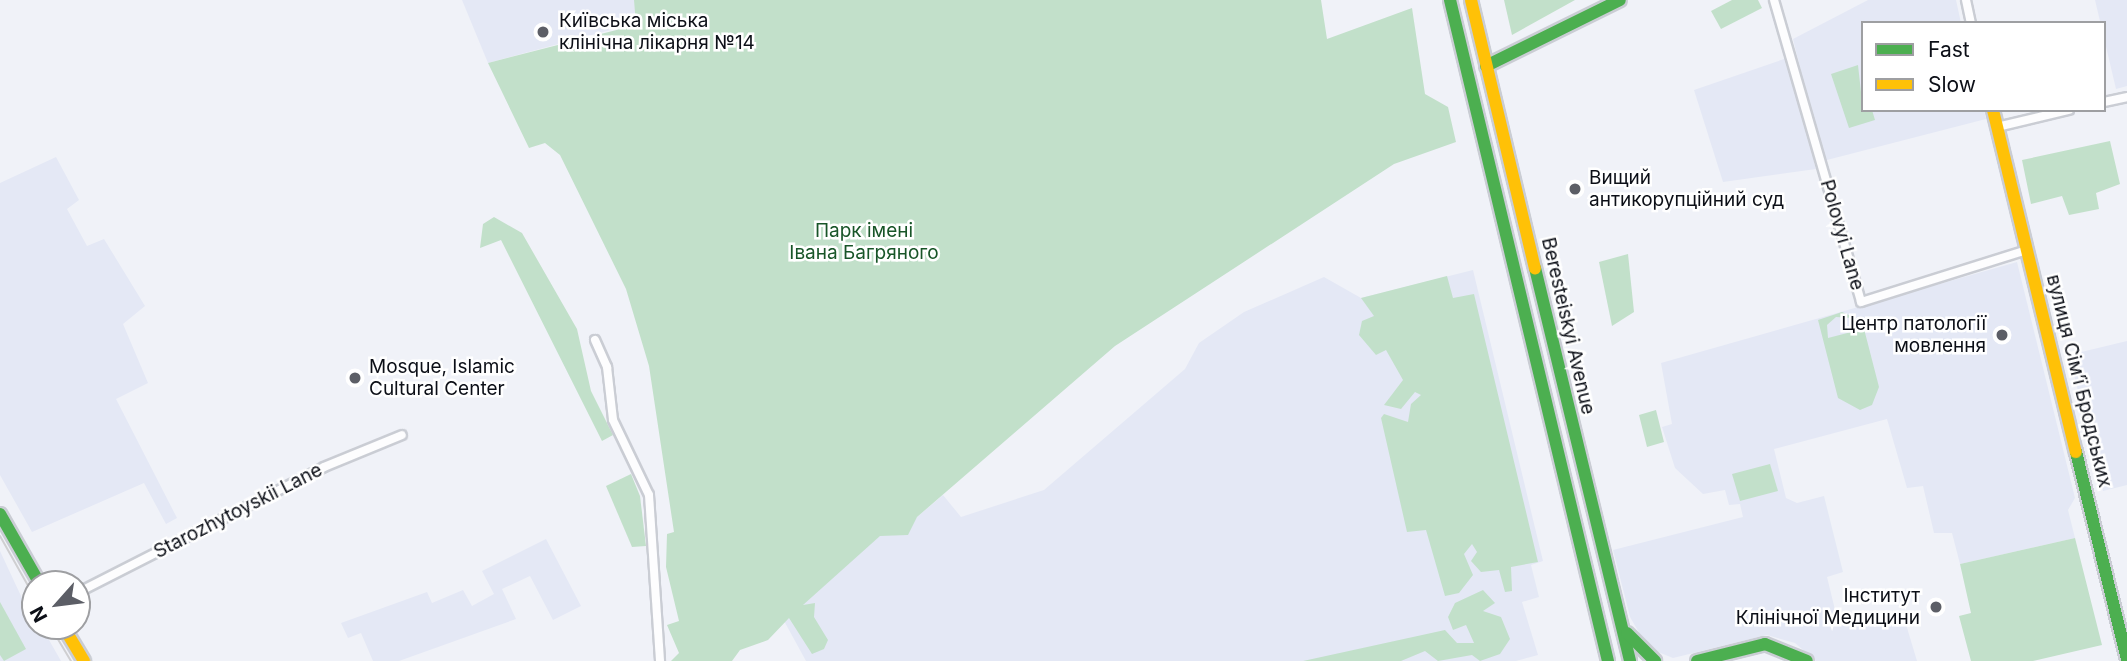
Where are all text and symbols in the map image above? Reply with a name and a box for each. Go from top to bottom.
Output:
place label: Київська міська клінічна лікарня №14 [559,10,755,54]
legend [1861,21,2106,112]
marker: Київська міська клінічна лікарня №14 [533,22,553,42]
text: Fast [1928,37,1970,62]
text: Slow [1928,72,1976,97]
place label: Вищий антикорупційний суд [1589,167,1784,211]
street label: Polovyi Lane [1815,177,1869,293]
marker: Вищий антикорупційний суд [1567,181,1583,197]
park label: Парк імені Івана Багряного [789,220,939,264]
street label: Beresteiskyi Avenue [1537,235,1599,417]
street label: вулиця Сімʼї Бродських [2042,272,2116,490]
place label: Центр патології мовлення [1841,313,1986,357]
marker: Центр патології мовлення [1992,325,2012,345]
place label: Mosque, Islamic Cultural Center [369,356,515,400]
marker: Mosque, Islamic Cultural Center [347,370,363,386]
street label: Starozhytoyskii Lane [150,459,326,563]
north arrow [21,570,91,640]
place label: Інститут Клінічної Медицини [1736,585,1920,629]
marker: Інститут Клінічної Медицини [1926,597,1946,617]
text: N [25,602,52,626]

